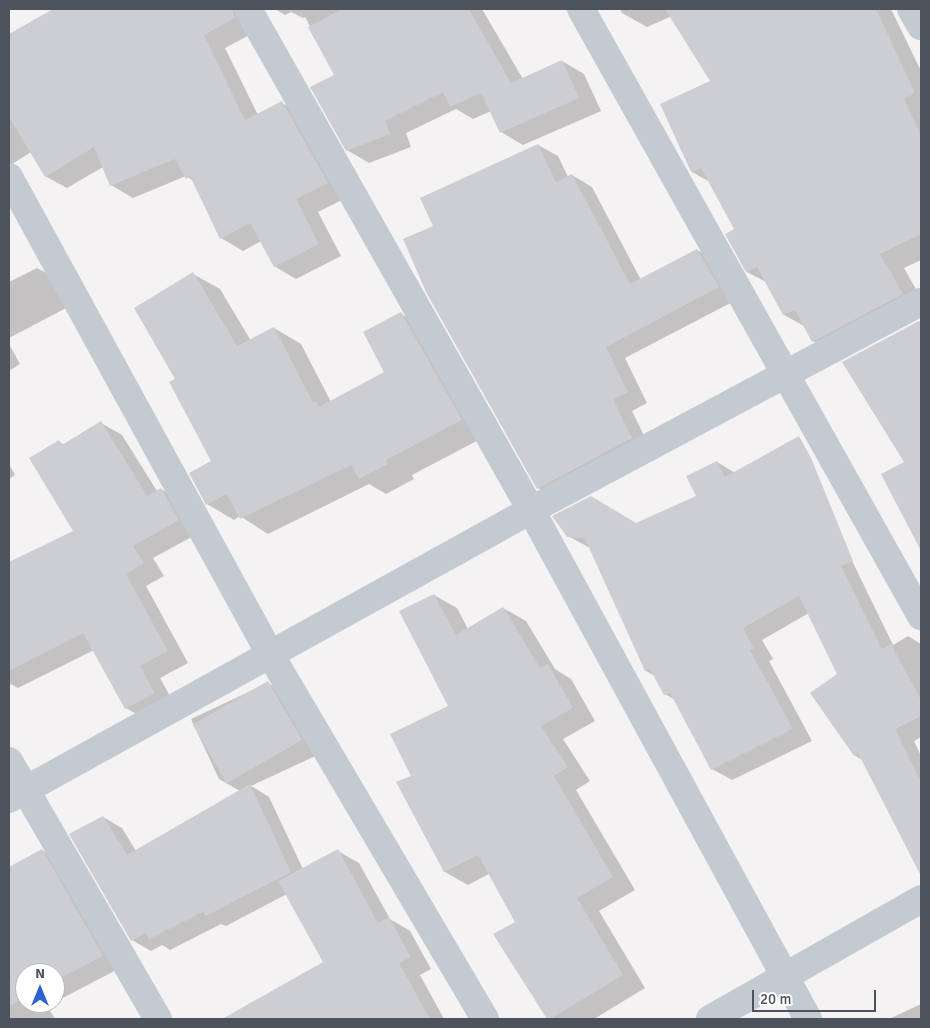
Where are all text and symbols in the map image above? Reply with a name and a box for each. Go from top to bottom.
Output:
north arrow [15,963,65,1013]
text: N [35,965,45,982]
scale bar [755,980,879,1012]
text: 20 m [760,990,791,1008]

